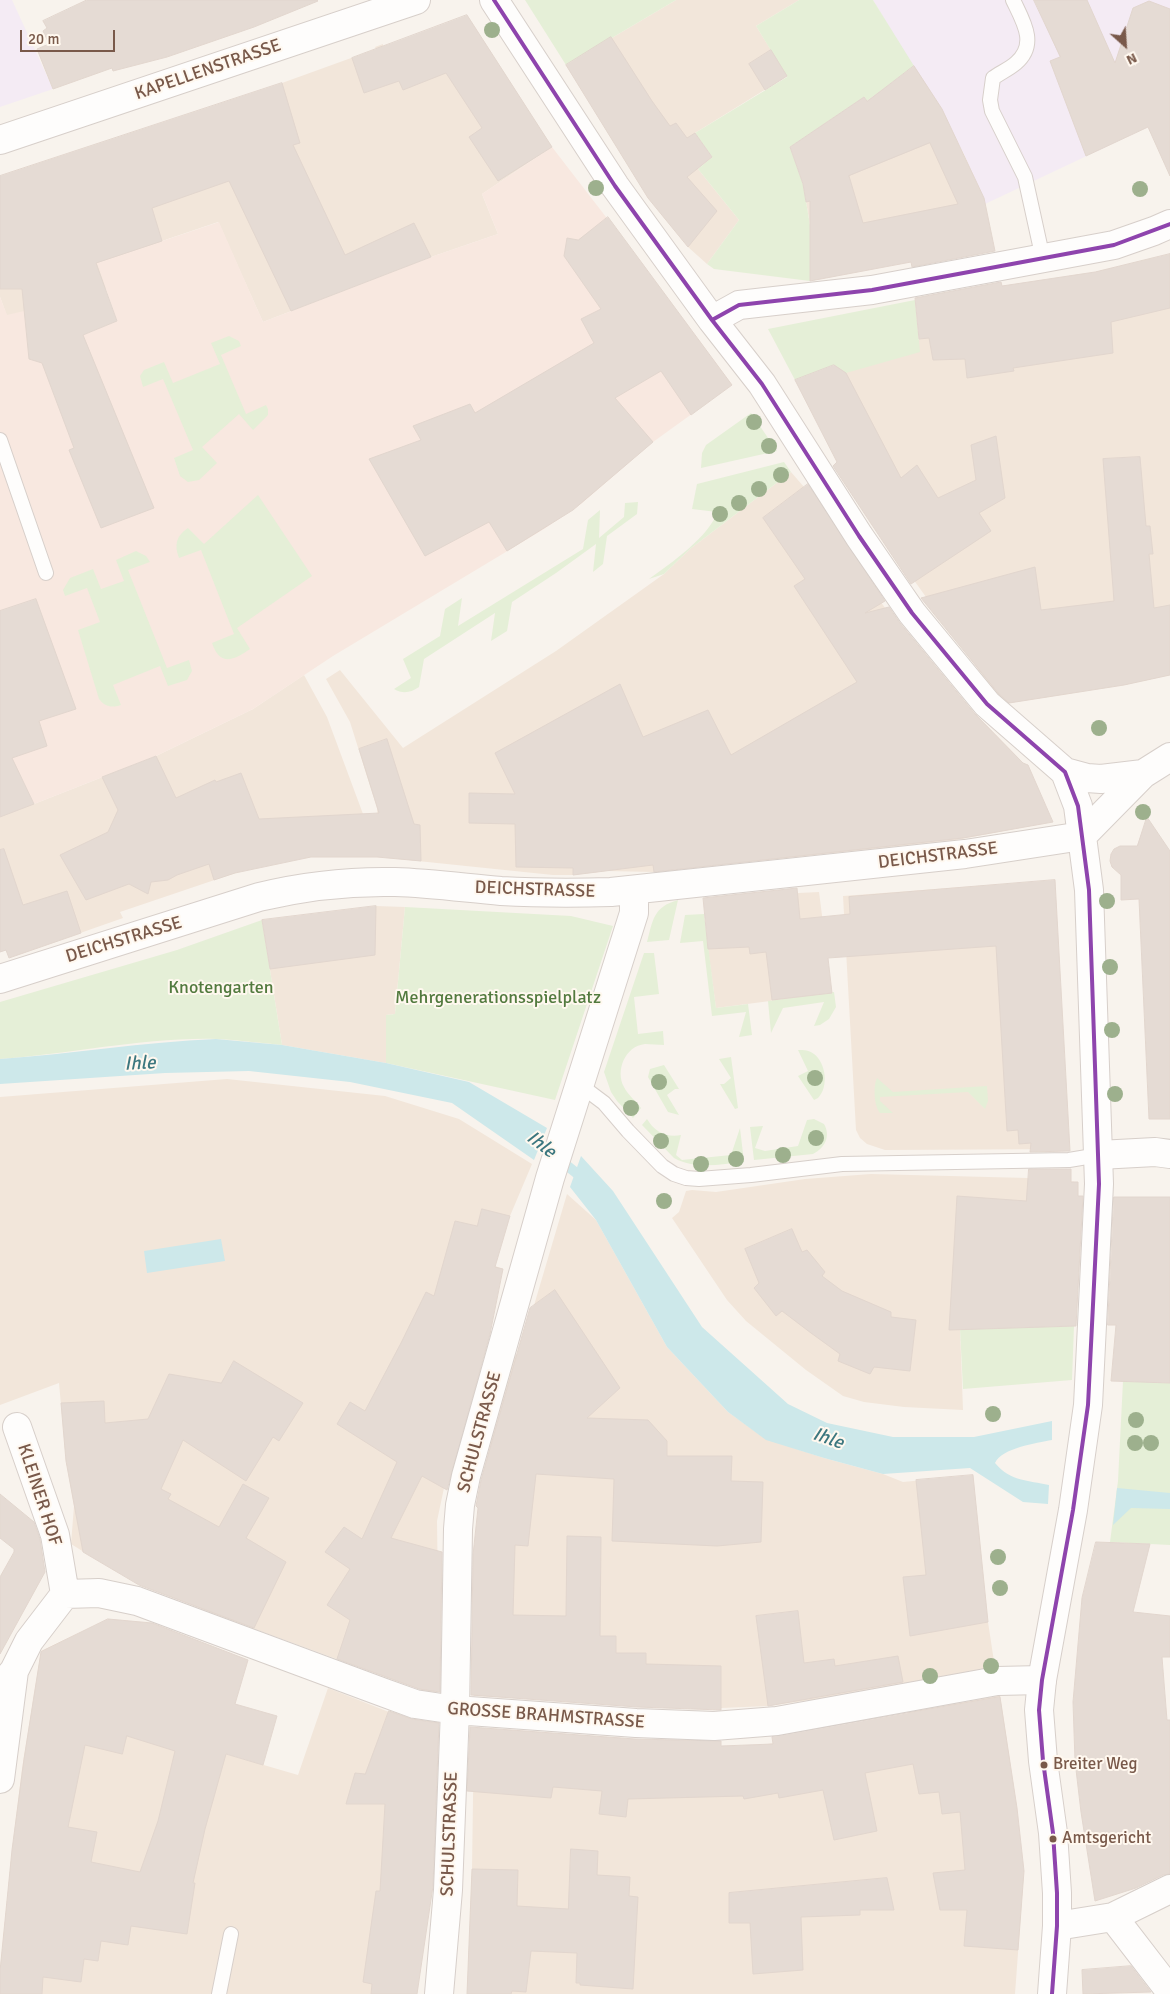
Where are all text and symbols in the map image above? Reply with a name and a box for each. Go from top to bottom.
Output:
scale bar [22,20,118,52]
north arrow [1100,20,1150,70]
text: 20 m [28,30,59,48]
street label: KAPELLENSTRASSE [132,35,284,105]
text: N [1124,49,1140,69]
street label: DEICHSTRASSE [877,838,999,874]
street label: DEICHSTRASSE [474,877,596,903]
street label: DEICHSTRASSE [63,912,185,968]
park label: Knotengarten [168,977,274,999]
park label: Mehrgenerationsspielplatz [395,987,601,1009]
water label: Ihle [124,1052,156,1076]
water label: Ihle [522,1127,560,1163]
street label: SCHULSTRASSE [453,1369,507,1495]
water label: Ihle [810,1423,846,1455]
street label: KLEINER HOF [12,1441,66,1549]
street label: GROSSE BRAHMSTRASSE [447,1698,645,1734]
place label: Breiter Weg [1053,1755,1138,1775]
marker: Breiter Weg [1039,1760,1049,1770]
street label: SCHULSTRASSE [437,1771,463,1897]
place label: Amtsgericht [1062,1829,1151,1849]
marker: Amtsgericht [1048,1834,1058,1844]

